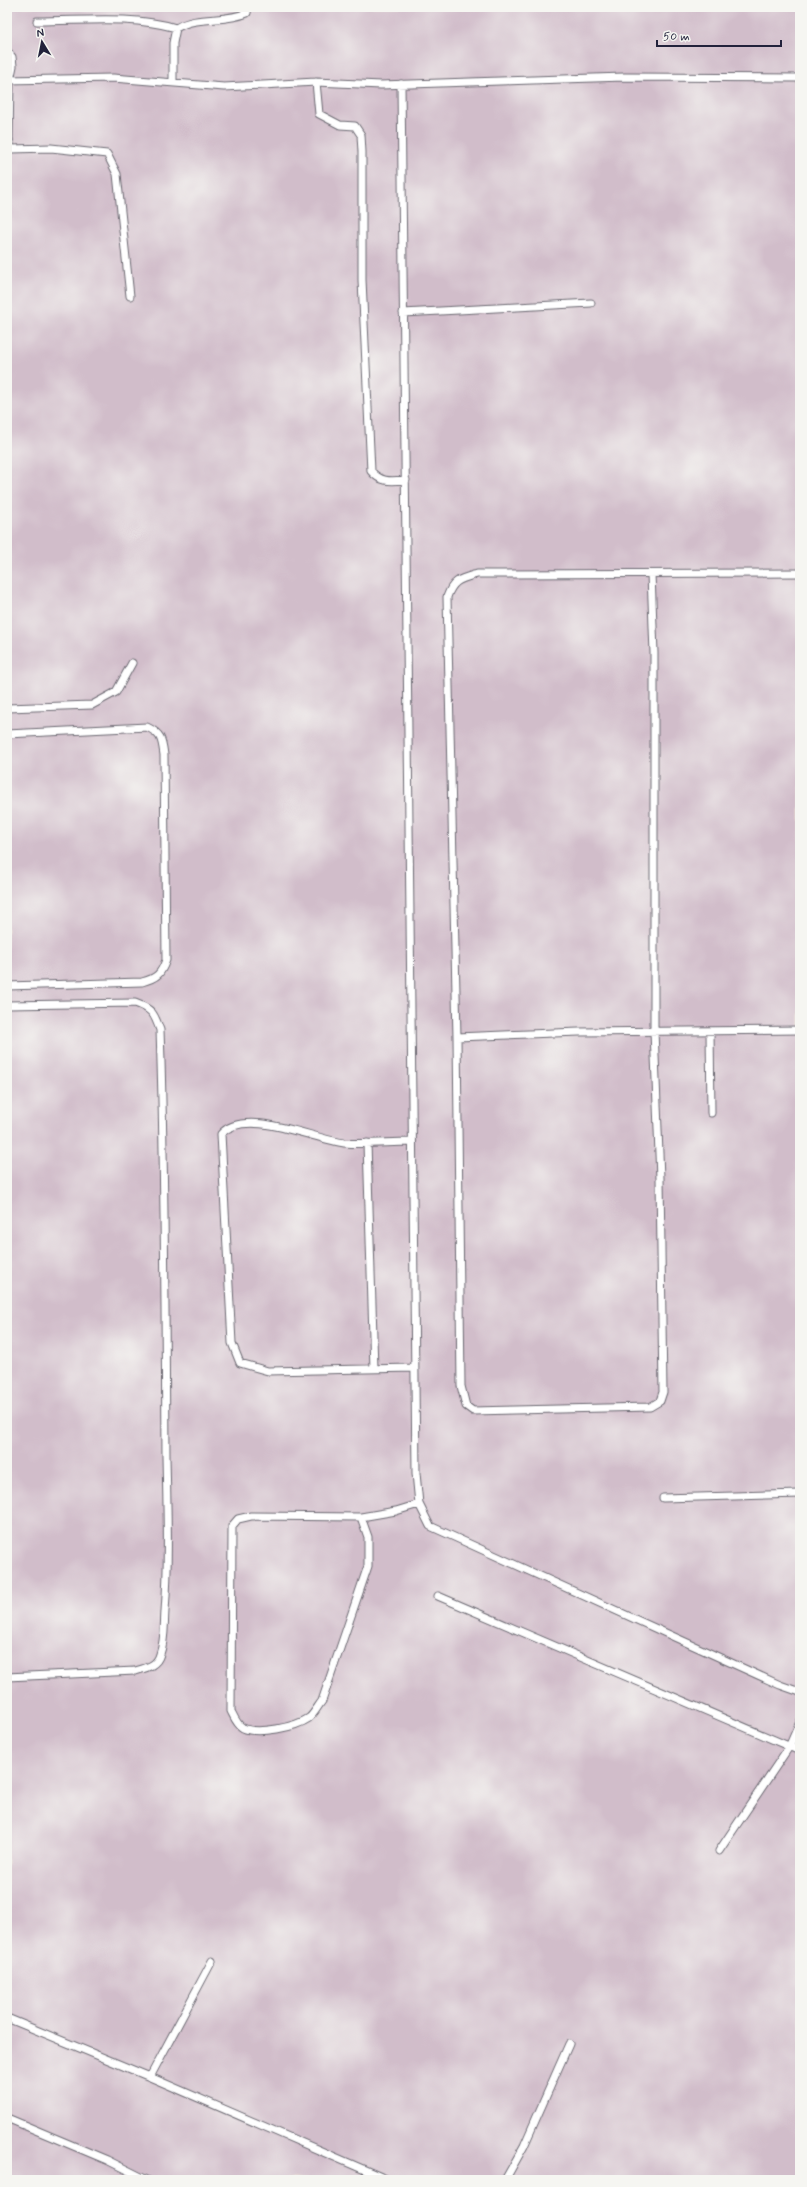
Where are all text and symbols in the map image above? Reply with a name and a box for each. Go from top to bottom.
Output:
north arrow [22,22,62,62]
scale bar [657,22,781,48]
text: N [36,26,45,41]
text: 50 m [663,29,690,45]

